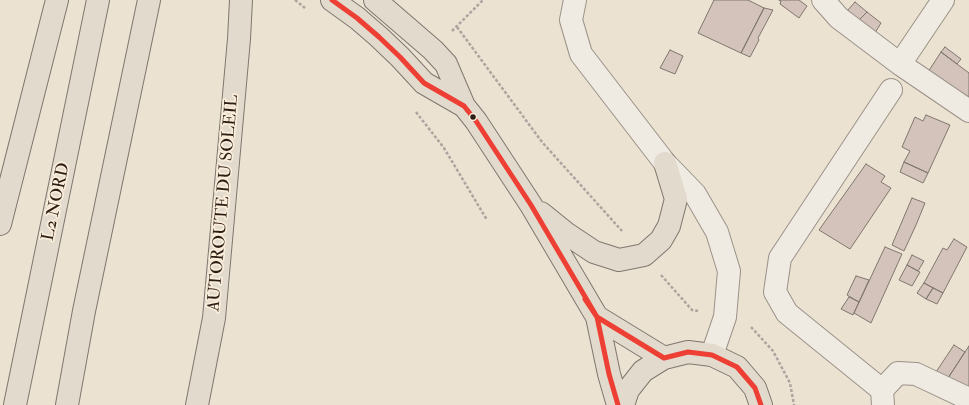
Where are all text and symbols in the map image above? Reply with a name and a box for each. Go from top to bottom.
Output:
street label: AUTOROUTE DU SOLEIL [204,94,244,312]
unlabelled marker [468,112,478,122]
street label: L2 NORD [39,161,75,243]

